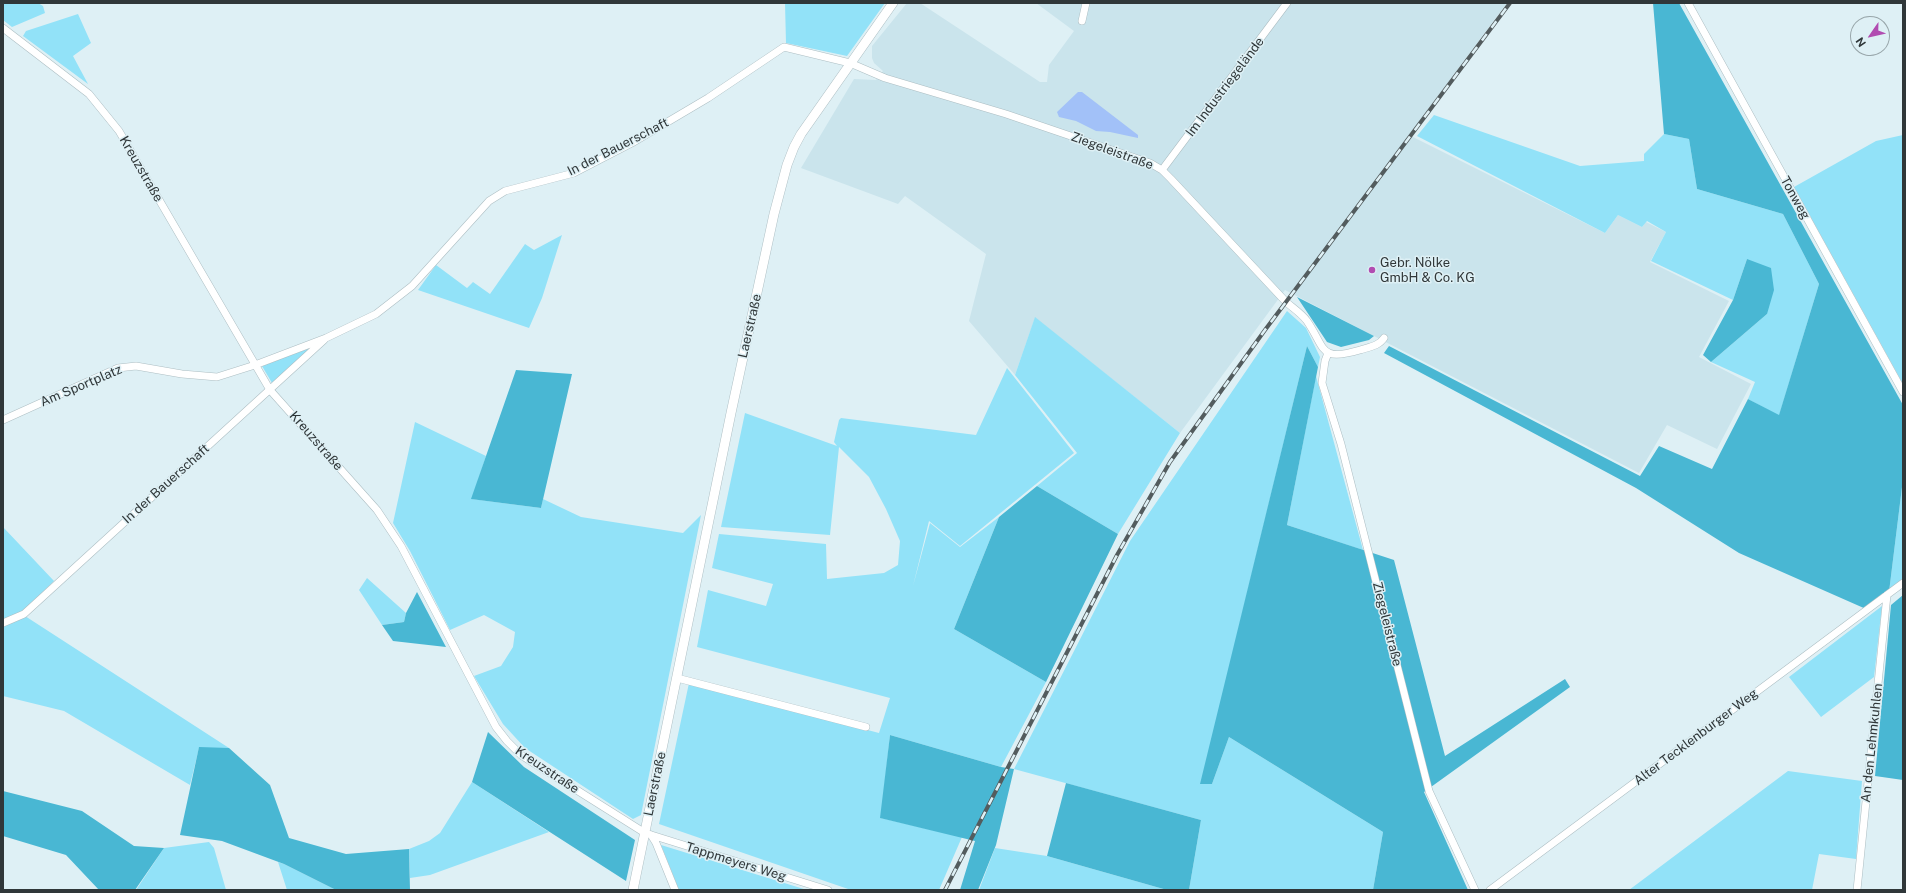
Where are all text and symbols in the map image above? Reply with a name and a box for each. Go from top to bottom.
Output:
north arrow [1850,16,1890,56]
street label: Im Industriegelände [1182,34,1268,140]
text: N [1854,35,1868,49]
street label: In der Bauerschaft [565,115,671,179]
street label: Ziegeleistraße [1069,129,1155,173]
street label: Kreuzstraße [116,133,166,205]
street label: Tonweg [1777,174,1813,222]
place label: Gebr. Nölke GmbH & Co. KG [1380,255,1475,286]
marker: Gebr. Nölke GmbH & Co. KG [1367,265,1377,275]
street label: Laerstraße [735,292,765,360]
street label: Am Sportplatz [38,362,124,410]
street label: Kreuzstraße [286,408,346,474]
street label: In der Bauerschaft [119,441,213,527]
street label: Ziegeleistraße [1369,580,1405,668]
street label: An den Lehmkuhlen [1858,683,1886,803]
street label: Alter Tecklenburger Weg [1631,685,1761,789]
street label: Kreuzstraße [512,743,582,797]
street label: Laerstraße [641,750,669,818]
street label: Tappmeyers Weg [684,839,788,885]

